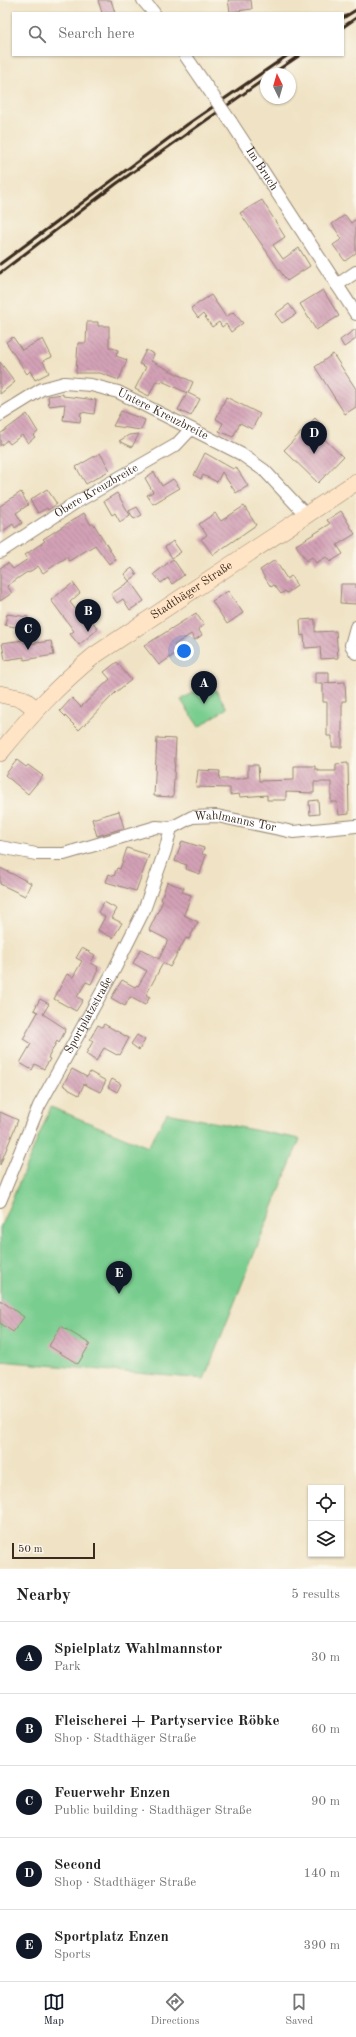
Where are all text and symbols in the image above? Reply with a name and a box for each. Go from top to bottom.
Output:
search box [12,12,344,56]
icon: search [26,23,48,45]
text: Search here [58,27,135,42]
north arrow [260,68,296,104]
street label: Im Bruch [243,145,280,193]
street label: Untere Kreuzbreite [115,387,210,443]
pin: D [301,421,327,454]
street label: Obere Kreuzbreite [52,462,141,521]
street label: Stadthäger Straße [149,559,235,622]
pin: B [75,599,101,632]
pin: C [15,617,41,650]
your location [174,641,194,661]
pin: A [191,671,217,704]
street label: Wahlmanns Tor [194,810,277,834]
street label: Sportplatzstraße [63,975,115,1056]
pin: E [106,1261,132,1294]
map controls [308,1485,344,1557]
button: locate [308,1485,344,1521]
button: layers [308,1521,344,1557]
scale bar [12,1541,95,1560]
text: 50 m [18,1544,43,1555]
text: Nearby [16,1587,71,1604]
text: 5 results [291,1588,340,1601]
text: Spielplatz Wahlmannstor [54,1642,222,1657]
text: A [24,1651,34,1664]
text: 30 m [311,1651,340,1664]
text: Park [54,1660,81,1673]
text: Fleischerei + Partyservice Röbke [54,1714,280,1729]
text: B [24,1723,34,1736]
text: 60 m [311,1723,340,1736]
text: Shop · Stadthäger Straße [54,1732,196,1745]
text: Feuerwehr Enzen [54,1786,170,1801]
text: C [25,1795,33,1808]
text: 90 m [311,1795,340,1808]
text: Public building · Stadthäger Straße [54,1804,252,1817]
text: Second [54,1858,101,1873]
text: D [24,1867,34,1880]
text: 140 m [303,1867,340,1880]
text: Shop · Stadthäger Straße [54,1876,196,1889]
text: Sportplatz Enzen [54,1930,169,1945]
text: E [25,1939,33,1952]
text: 390 m [303,1939,340,1952]
text: Sports [54,1948,91,1961]
tab: Map [43,1991,65,2029]
tab: Directions [151,1991,199,2029]
tab: Saved [285,1991,313,2029]

